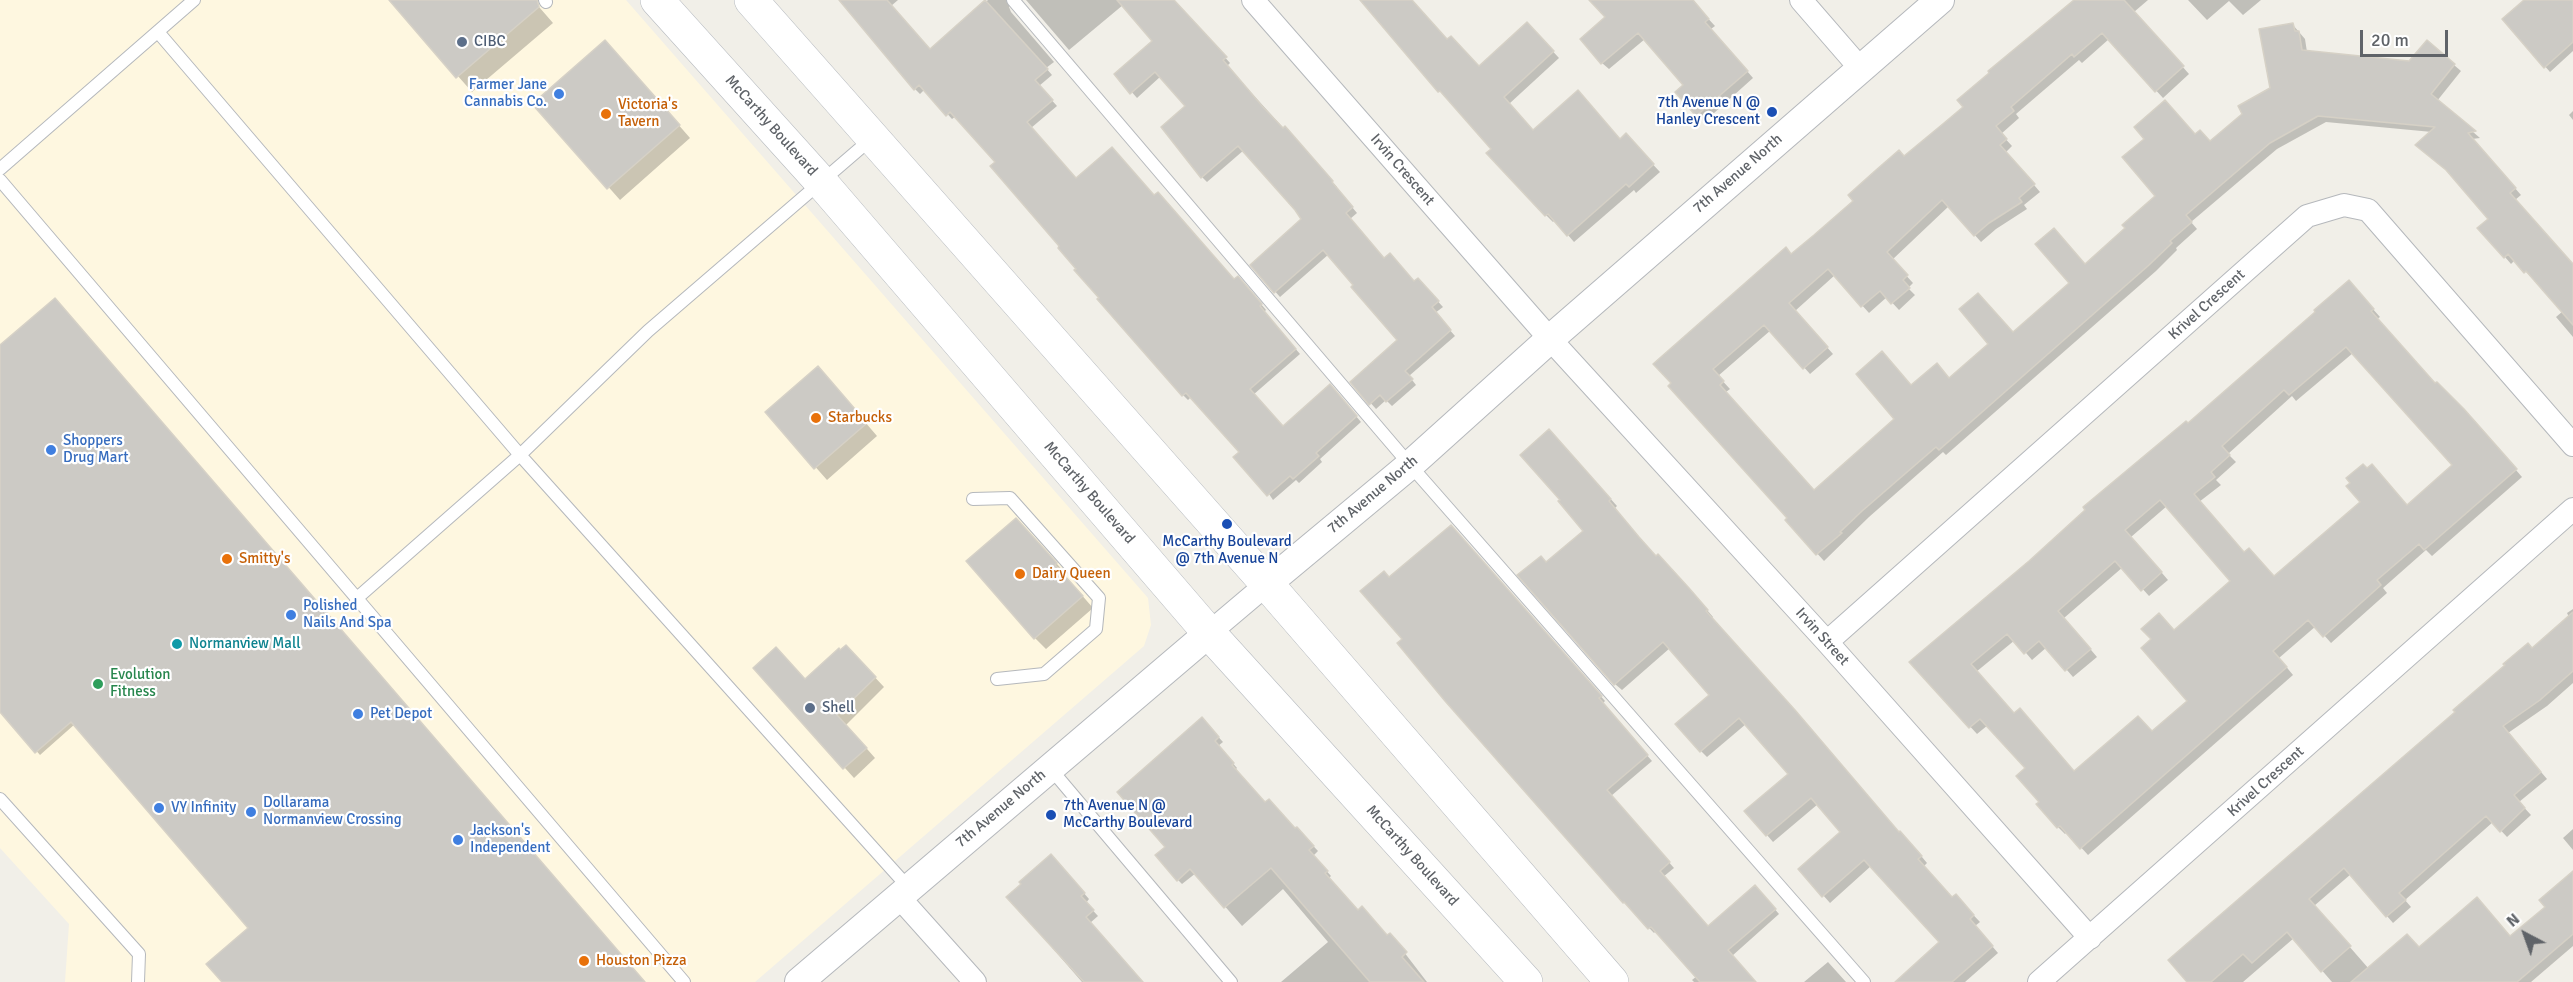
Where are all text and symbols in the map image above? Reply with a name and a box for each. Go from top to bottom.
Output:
scale bar [2363,18,2452,56]
text: 20 m [2371,29,2409,51]
place label: CIBC [474,33,505,51]
marker: CIBC [455,35,469,49]
street label: McCarthy Boulevard [721,72,821,180]
place label: Farmer Jane Cannabis Co. [464,76,547,111]
marker: Farmer Jane Cannabis Co. [552,87,566,101]
place label: 7th Avenue N @ Hanley Crescent [1656,94,1760,129]
place label: Victoria's Tavern [618,96,678,131]
marker: 7th Avenue N @ Hanley Crescent [1765,105,1779,119]
marker: Victoria's Tavern [599,107,613,121]
street label: 7th Avenue North [1690,130,1786,218]
street label: Irvin Crescent [1366,131,1438,209]
street label: Krivel Crescent [2165,266,2249,344]
place label: Starbucks [828,409,892,427]
marker: Starbucks [809,411,823,425]
place label: Shoppers Drug Mart [63,432,128,467]
street label: McCarthy Boulevard [1040,438,1138,548]
marker: Shoppers Drug Mart [44,443,58,457]
street label: 7th Avenue North [1324,452,1422,538]
marker: McCarthy Boulevard @ 7th Avenue N [1220,517,1234,531]
place label: McCarthy Boulevard @ 7th Avenue N [1162,533,1292,568]
place label: Smitty's [239,550,290,568]
marker: Smitty's [220,552,234,566]
place label: Dairy Queen [1032,565,1111,583]
marker: Dairy Queen [1013,567,1027,581]
place label: Polished Nails And Spa [303,597,392,632]
street label: Irvin Street [1791,604,1853,670]
marker: Polished Nails And Spa [284,608,298,622]
place label: Normanview Mall [189,635,301,653]
marker: Normanview Mall [170,637,184,651]
place label: Evolution Fitness [110,666,171,701]
marker: Evolution Fitness [91,677,105,691]
place label: Shell [822,699,855,717]
marker: Shell [803,701,817,715]
place label: Pet Depot [370,705,432,723]
marker: Pet Depot [351,707,365,721]
street label: Krivel Crescent [2224,743,2308,821]
street label: 7th Avenue North [952,766,1050,852]
place label: Dollarama Normanview Crossing [263,794,402,829]
place label: 7th Avenue N @ McCarthy Boulevard [1063,797,1192,832]
place label: VY Infinity [171,799,236,817]
marker: VY Infinity [152,801,166,815]
street label: McCarthy Boulevard [1362,802,1462,910]
marker: Dollarama Normanview Crossing [244,805,258,819]
marker: 7th Avenue N @ McCarthy Boulevard [1044,808,1058,822]
place label: Jackson's Independent [470,822,551,857]
marker: Jackson's Independent [451,833,465,847]
north arrow [2495,904,2555,964]
text: N [2502,909,2524,932]
place label: Houston Pizza [596,952,687,970]
marker: Houston Pizza [577,954,591,968]

